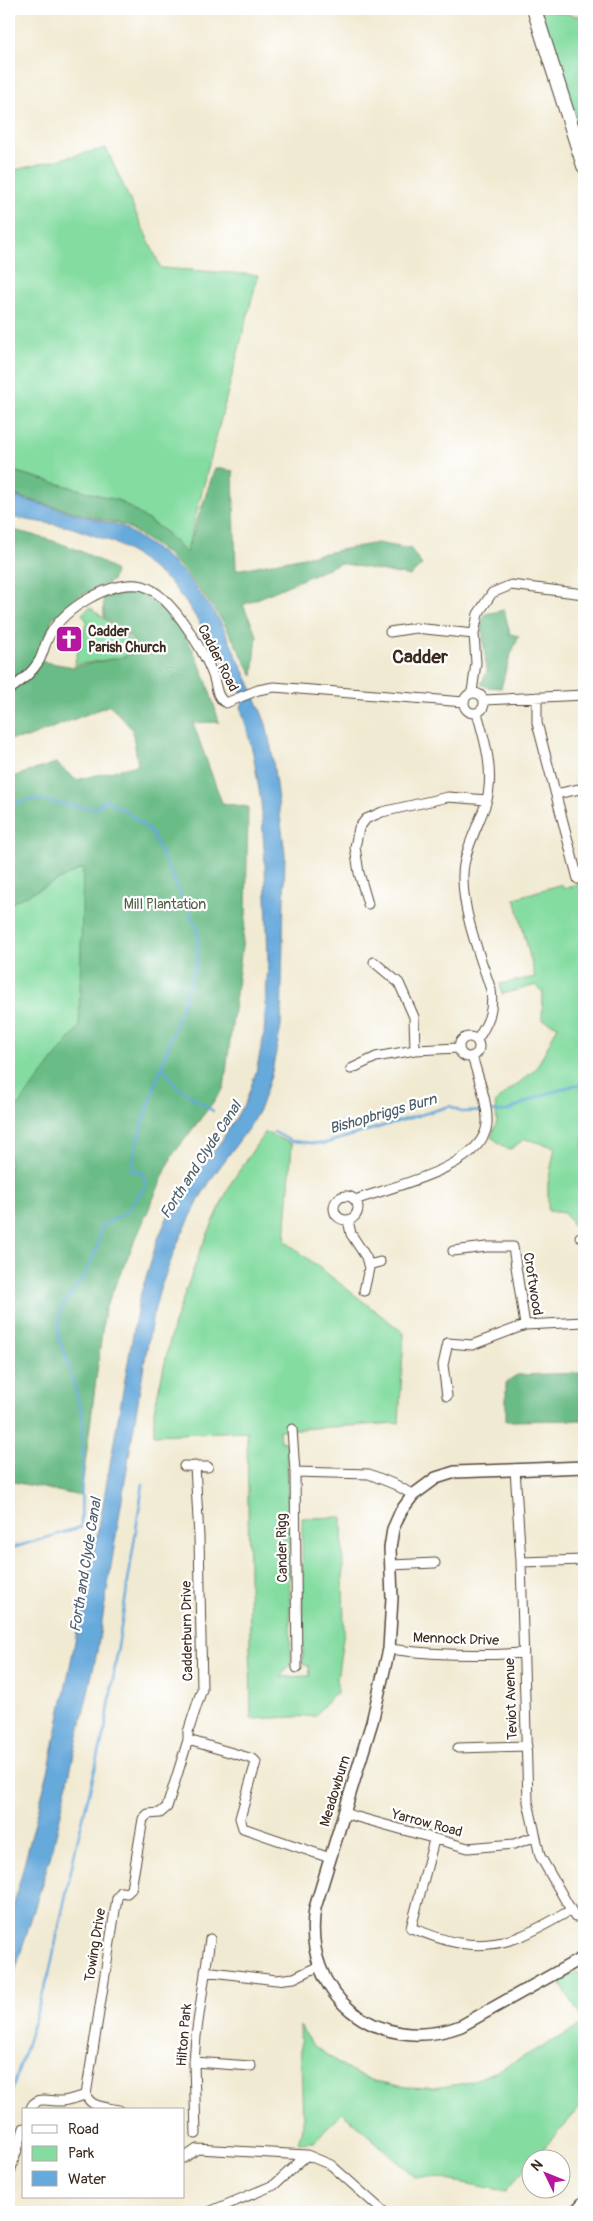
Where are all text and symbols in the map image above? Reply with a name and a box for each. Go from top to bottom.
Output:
street label: Cadder Road [194,622,242,694]
place label: Cadder Parish Church [88,623,166,656]
church icon: Cadder Parish Church [54,624,84,654]
district label: Cadder [392,645,448,669]
park label: Mill Plantation [124,896,206,913]
water label: Bishopbriggs Burn [327,1089,440,1138]
water label: Forth and Clyde Canal [156,1097,247,1222]
street label: Croftwood [520,1251,546,1317]
water label: Forth and Clyde Canal [66,1495,106,1634]
street label: Cander Rigg [273,1513,291,1583]
street label: Cadderburn Drive [178,1580,196,1681]
street label: Mennock Drive [413,1629,499,1649]
street label: Teviot Avenue [501,1658,521,1740]
street label: Meadowburn [316,1753,354,1829]
street label: Yarrow Road [389,1805,464,1841]
street label: Towing Drive [81,1907,109,1983]
street label: Hilton Park [173,2003,195,2067]
legend [22,2108,185,2198]
text: Road [68,2120,99,2139]
text: Park [68,2144,95,2163]
north arrow [520,2148,570,2198]
text: N [527,2156,546,2175]
text: Water [68,2170,107,2189]

